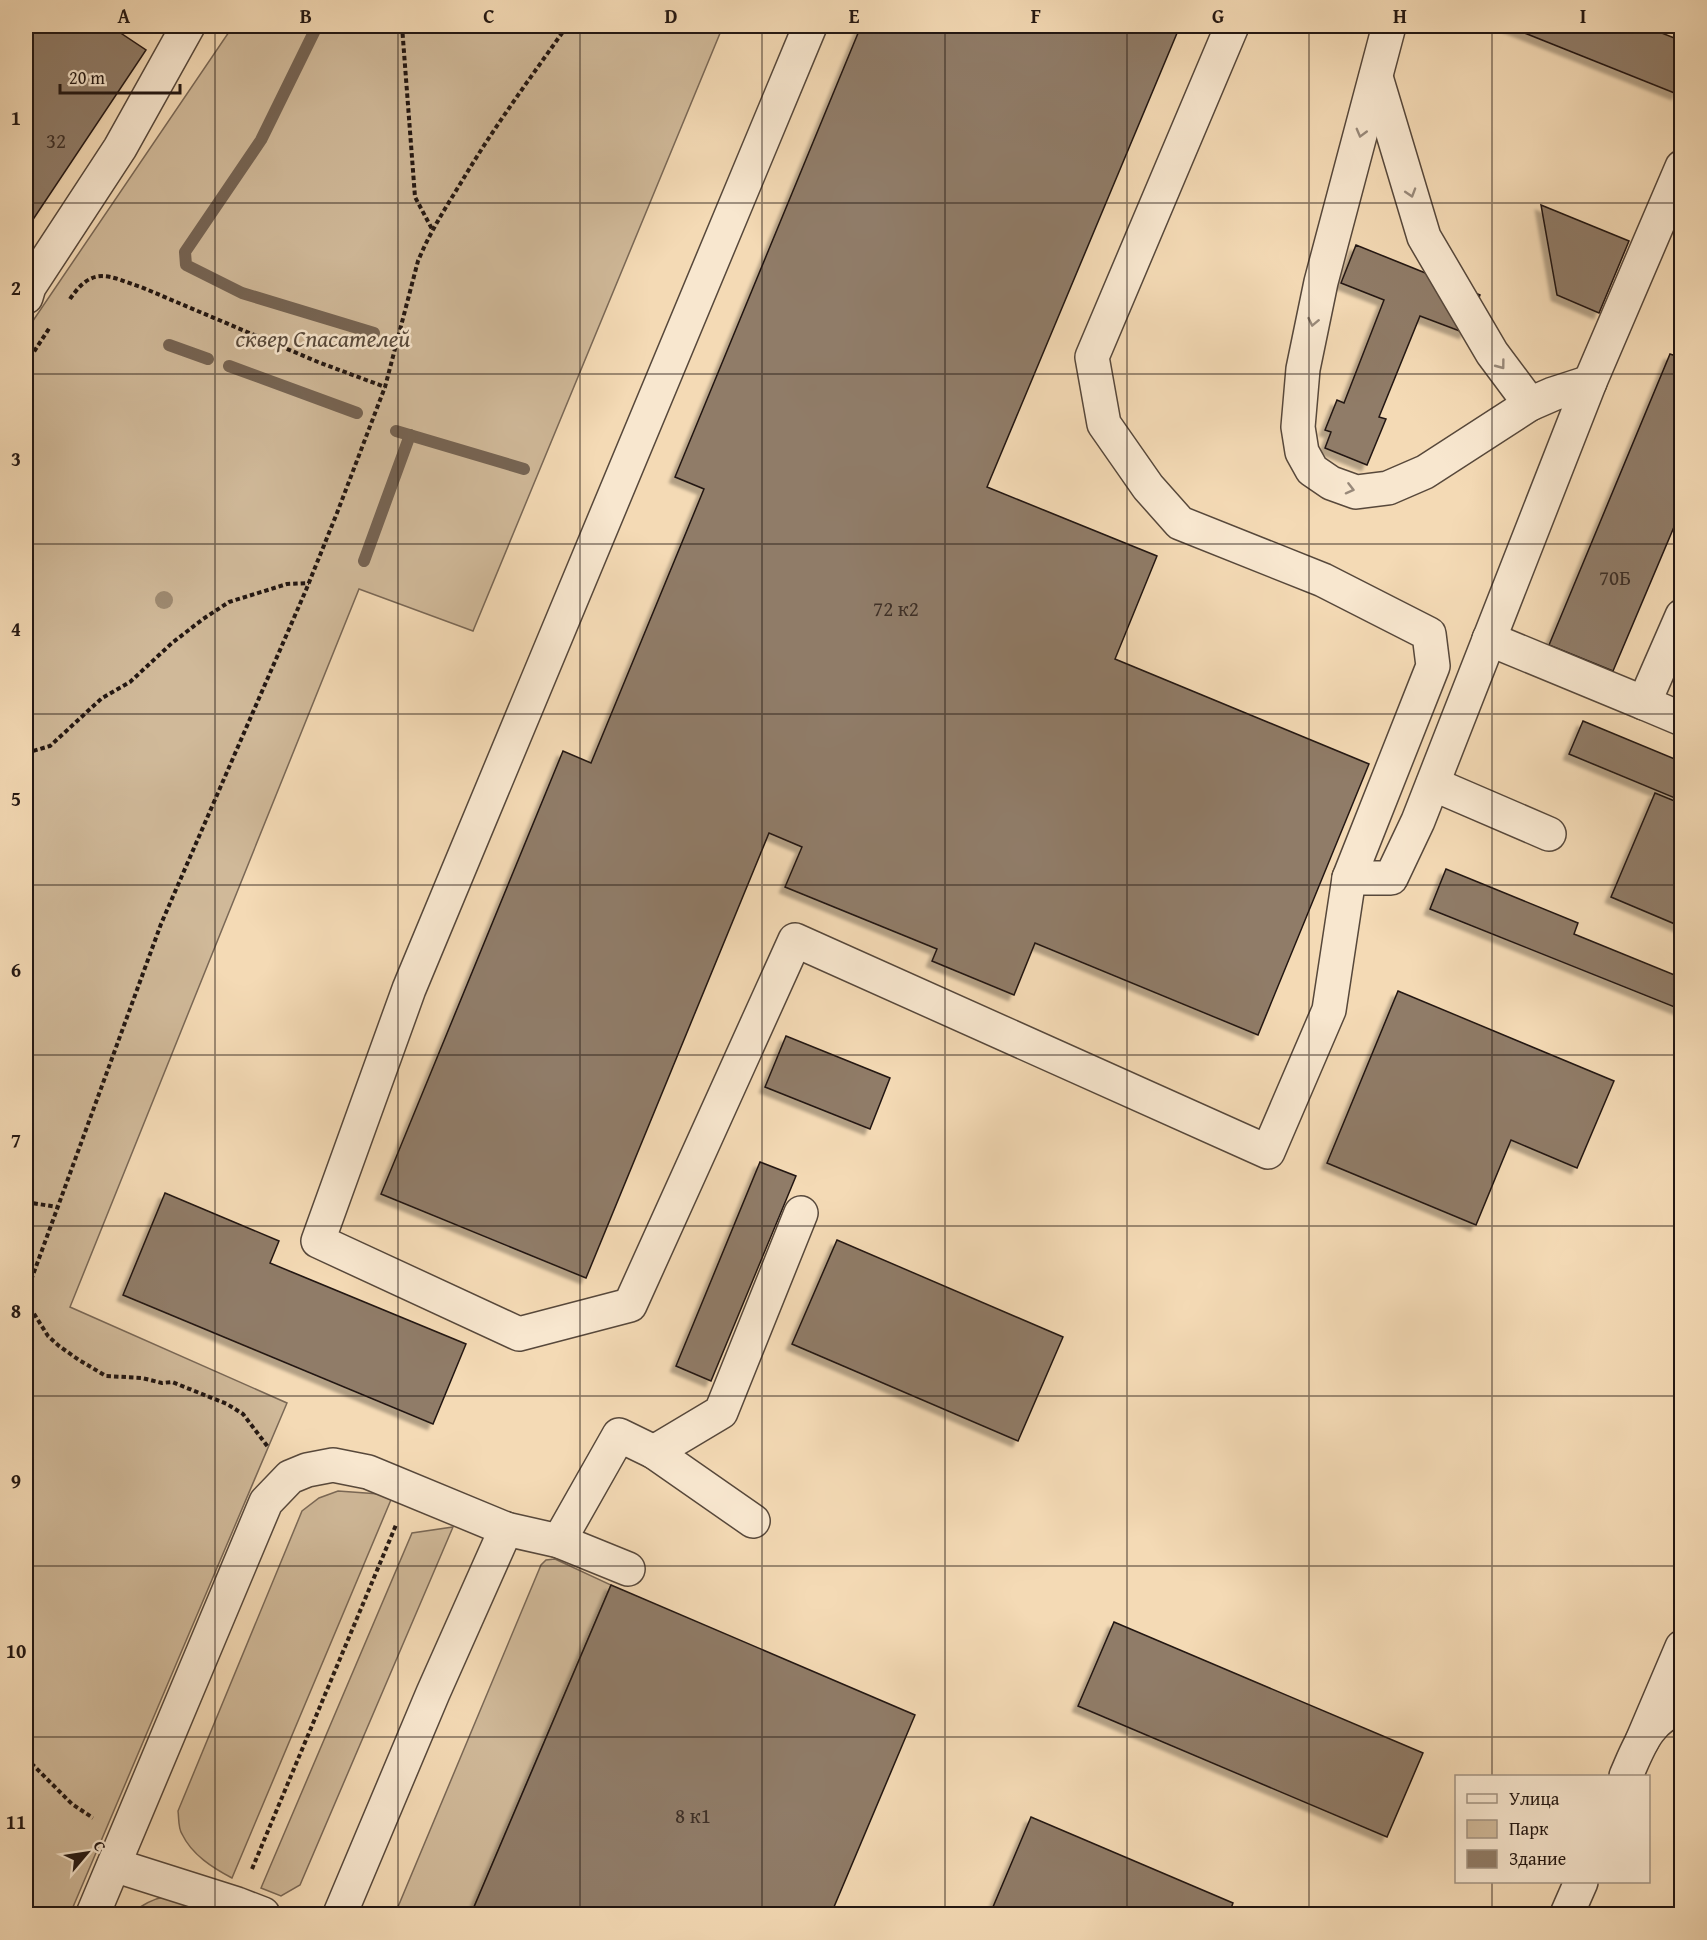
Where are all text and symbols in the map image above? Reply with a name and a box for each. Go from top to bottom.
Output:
text: A [118,1,131,30]
text: B [300,1,312,30]
text: C [483,1,495,30]
text: D [664,1,678,30]
text: E [849,1,860,30]
text: F [1031,1,1041,30]
text: G [1212,1,1224,30]
text: H [1393,1,1407,30]
text: I [1580,1,1586,30]
scale bar [60,57,180,95]
text: 20 m [69,64,105,91]
text: 1 [11,103,21,132]
house number: 32 [46,125,66,156]
one-way arrow [1355,128,1368,138]
one-way arrow [1404,187,1416,198]
text: 2 [11,273,21,302]
one-way arrow [1307,317,1320,327]
park label: cквер Спасателей [235,321,411,356]
one-way arrow [1493,358,1504,369]
text: 3 [11,444,21,473]
one-way arrow [1345,481,1355,494]
house number: 70Б [1599,562,1631,593]
house number: 72 к2 [873,593,919,624]
text: 4 [11,614,21,643]
text: 5 [11,784,21,813]
text: 6 [11,955,21,984]
text: 7 [11,1125,21,1154]
text: 8 [11,1296,21,1325]
text: 9 [11,1466,21,1495]
text: 10 [6,1636,26,1665]
legend [1455,1775,1650,1883]
text: Улица [1509,1785,1560,1812]
house number: 8 к1 [675,1800,711,1831]
text: 11 [6,1807,26,1836]
text: Парк [1509,1815,1549,1842]
north arrow [57,1823,117,1883]
text: С [87,1836,113,1856]
text: Здание [1509,1845,1566,1872]

